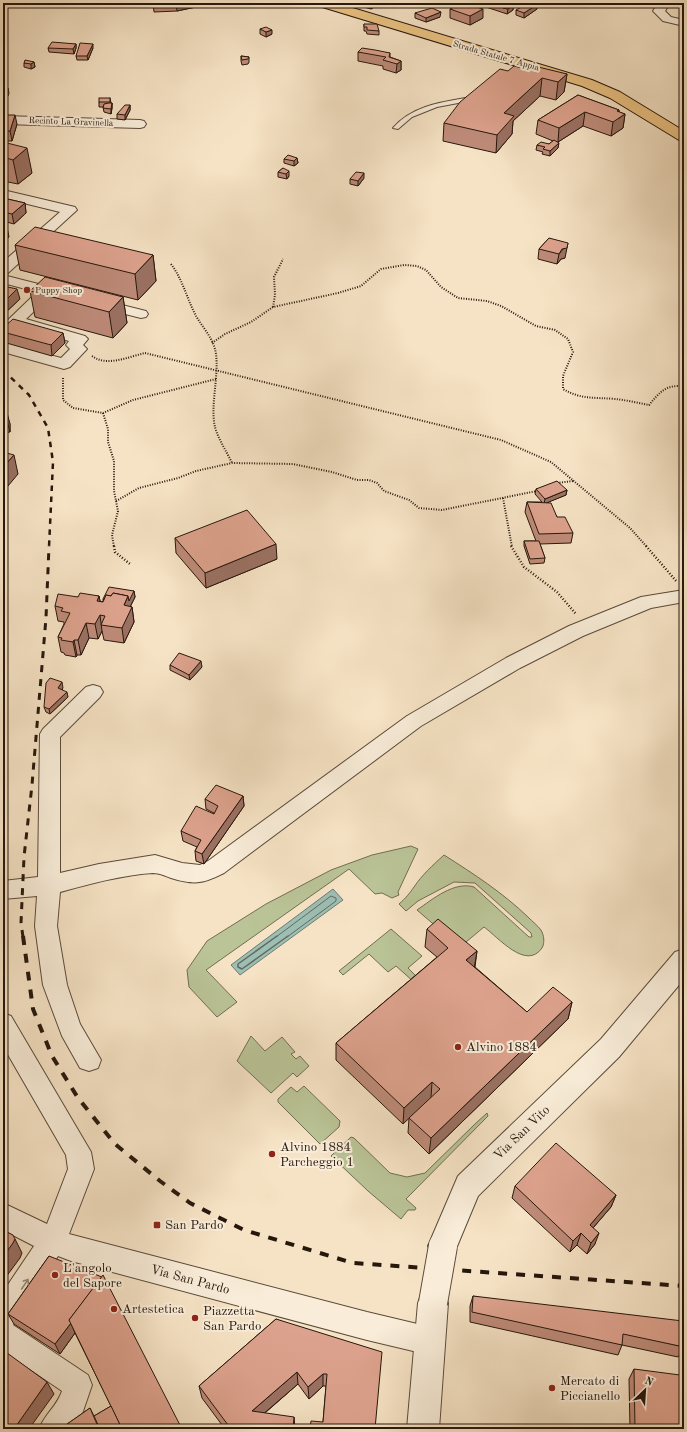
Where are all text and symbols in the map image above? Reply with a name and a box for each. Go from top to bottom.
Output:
street label: Strada Statale 7 Appia [452,39,541,73]
street label: Recinto La Gravinella [28,116,114,128]
marker: Puppy Shop [22,285,32,295]
place label: Puppy Shop [35,286,82,295]
place label: Alvino 1884 [466,1041,537,1054]
marker: Alvino 1884 [453,1042,463,1052]
street label: Via San Vito [492,1103,552,1163]
place label: Alvino 1884 Parcheggio 1 [280,1141,354,1169]
marker: Alvino 1884 Parcheggio 1 [267,1149,277,1159]
place label: San Pardo [165,1219,223,1232]
marker: San Pardo [152,1220,162,1230]
place label: L'angolo del Sapore [63,1262,122,1290]
street label: Via San Pardo [149,1263,231,1297]
marker: L'angolo del Sapore [50,1270,60,1280]
one-way arrow [21,1279,29,1290]
place label: Artestetica [122,1303,185,1316]
marker: Artestetica [109,1304,119,1314]
place label: Piazzetta San Pardo [203,1305,261,1333]
marker: Piazzetta San Pardo [190,1313,200,1323]
north arrow [625,1370,665,1410]
place label: Mercato di Piccianello [560,1375,620,1403]
text: N [642,1376,655,1389]
marker: Mercato di Piccianello [547,1383,557,1393]

